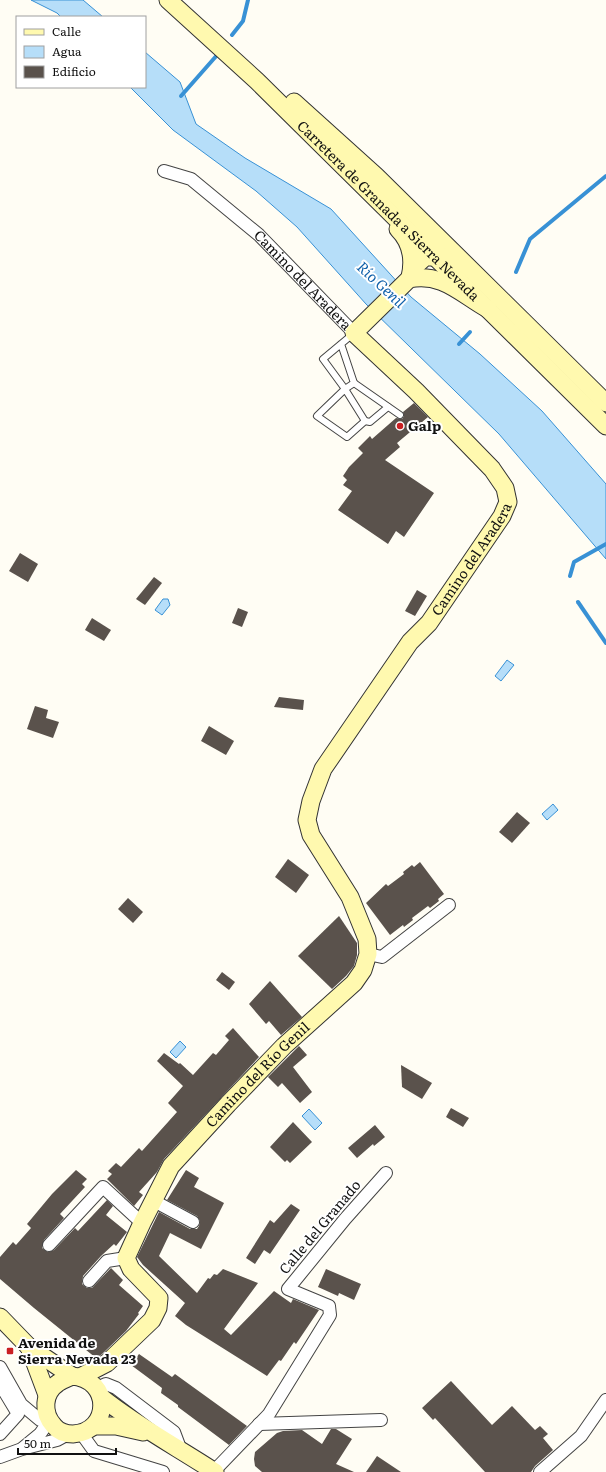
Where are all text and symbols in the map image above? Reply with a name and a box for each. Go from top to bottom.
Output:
legend [16,16,146,88]
text: Calle [52,22,81,40]
text: Agua [52,42,82,60]
text: Edificio [52,62,96,80]
street label: Carretera de Granada a Sierra Nevada [293,115,485,305]
street label: Camino del Aradera [250,225,357,334]
water label: Río Genil [352,255,412,313]
place label: Galp [408,415,441,435]
marker: Galp [395,421,405,431]
street label: Camino del Aradera [426,499,516,619]
street label: Camino del Río Genil [201,1017,314,1131]
street label: Calle del Granado [274,1175,365,1278]
place label: Avenida de Sierra Nevada 23 [18,1332,136,1368]
marker: Avenida de Sierra Nevada 23 [5,1346,15,1356]
scale bar [18,1430,116,1456]
text: 50 m [24,1434,51,1452]

